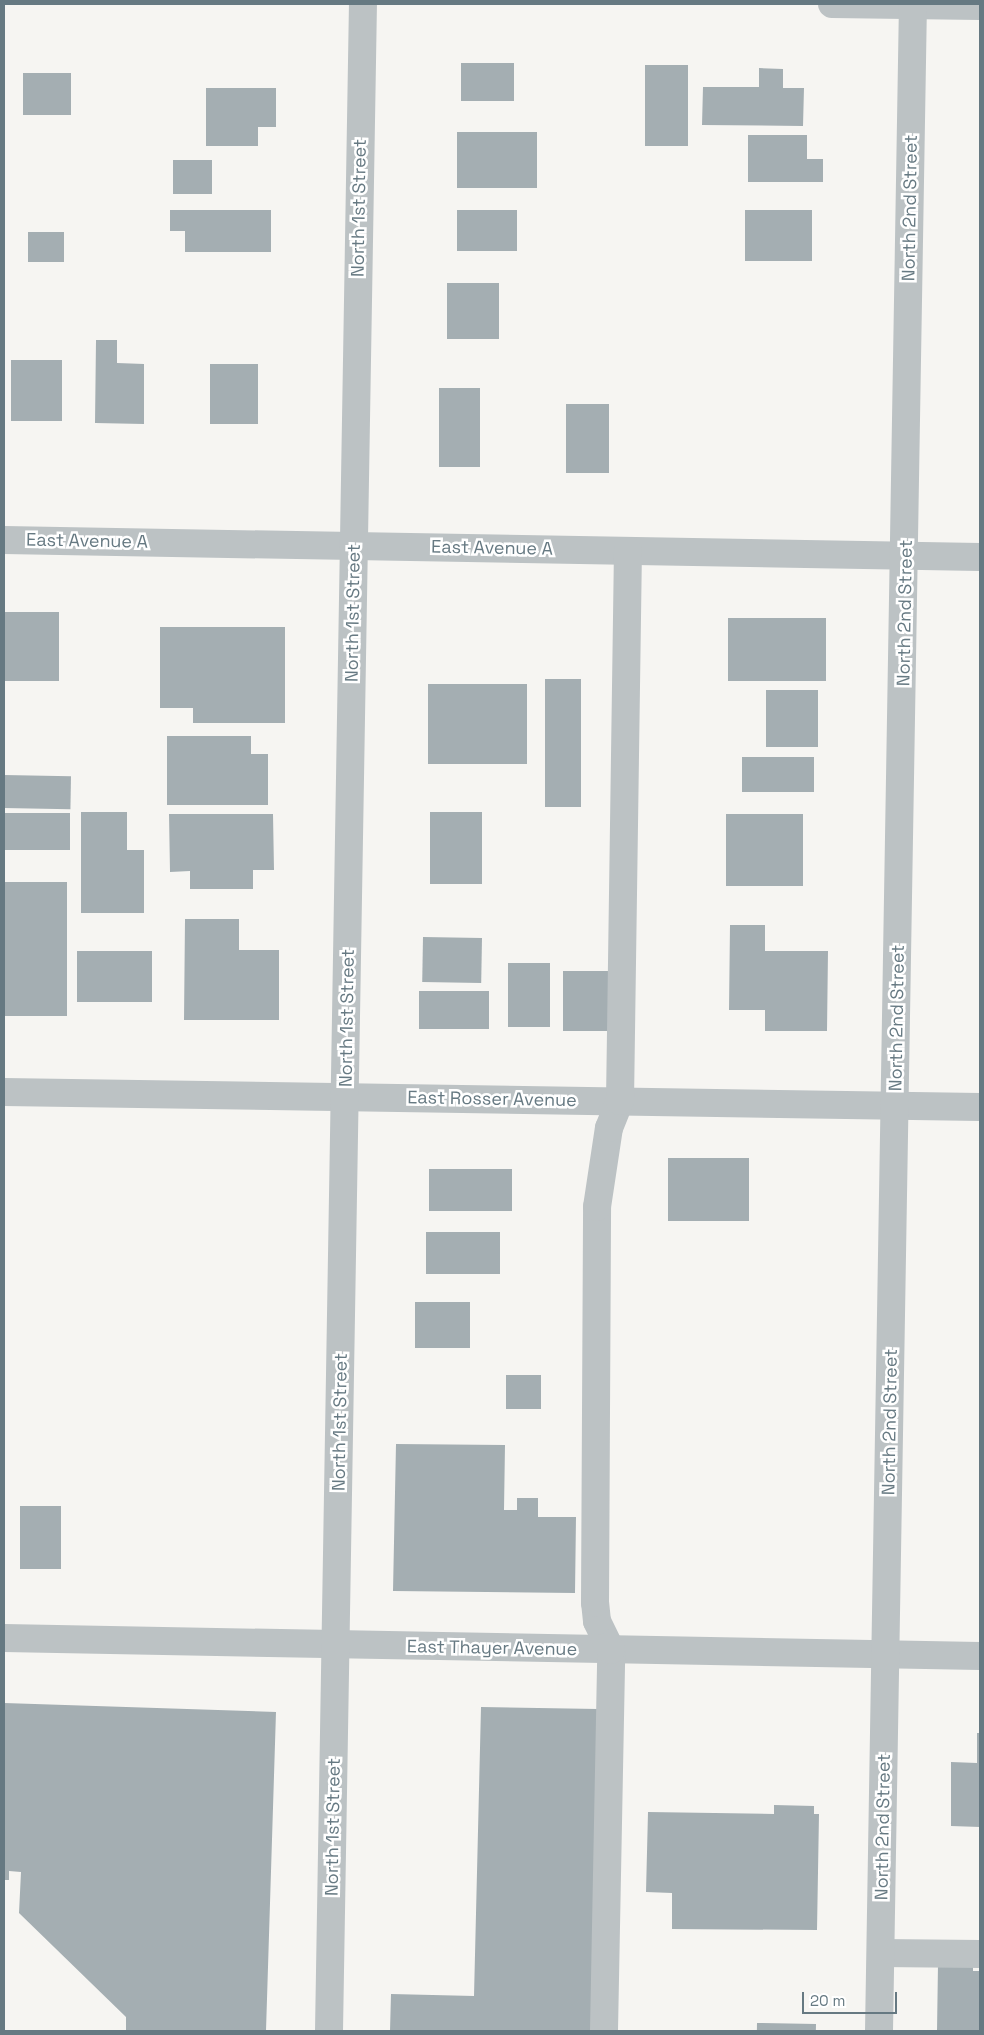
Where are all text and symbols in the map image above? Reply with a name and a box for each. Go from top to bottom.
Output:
street label: North 2nd Street [898,134,922,282]
street label: North 1st Street [347,139,371,277]
street label: East Avenue A [26,529,148,553]
street label: East Avenue A [431,536,553,560]
street label: North 2nd Street [893,539,917,687]
street label: North 1st Street [341,544,365,682]
street label: North 2nd Street [885,944,909,1092]
street label: North 1st Street [335,949,359,1087]
street label: East Rosser Avenue [407,1087,577,1111]
street label: North 2nd Street [878,1348,902,1496]
street label: North 1st Street [328,1353,352,1491]
street label: East Thayer Avenue [406,1636,578,1660]
street label: North 2nd Street [871,1753,895,1901]
street label: North 1st Street [321,1758,345,1896]
scale bar [804,1982,899,2014]
text: 20 m [810,1991,845,2010]

